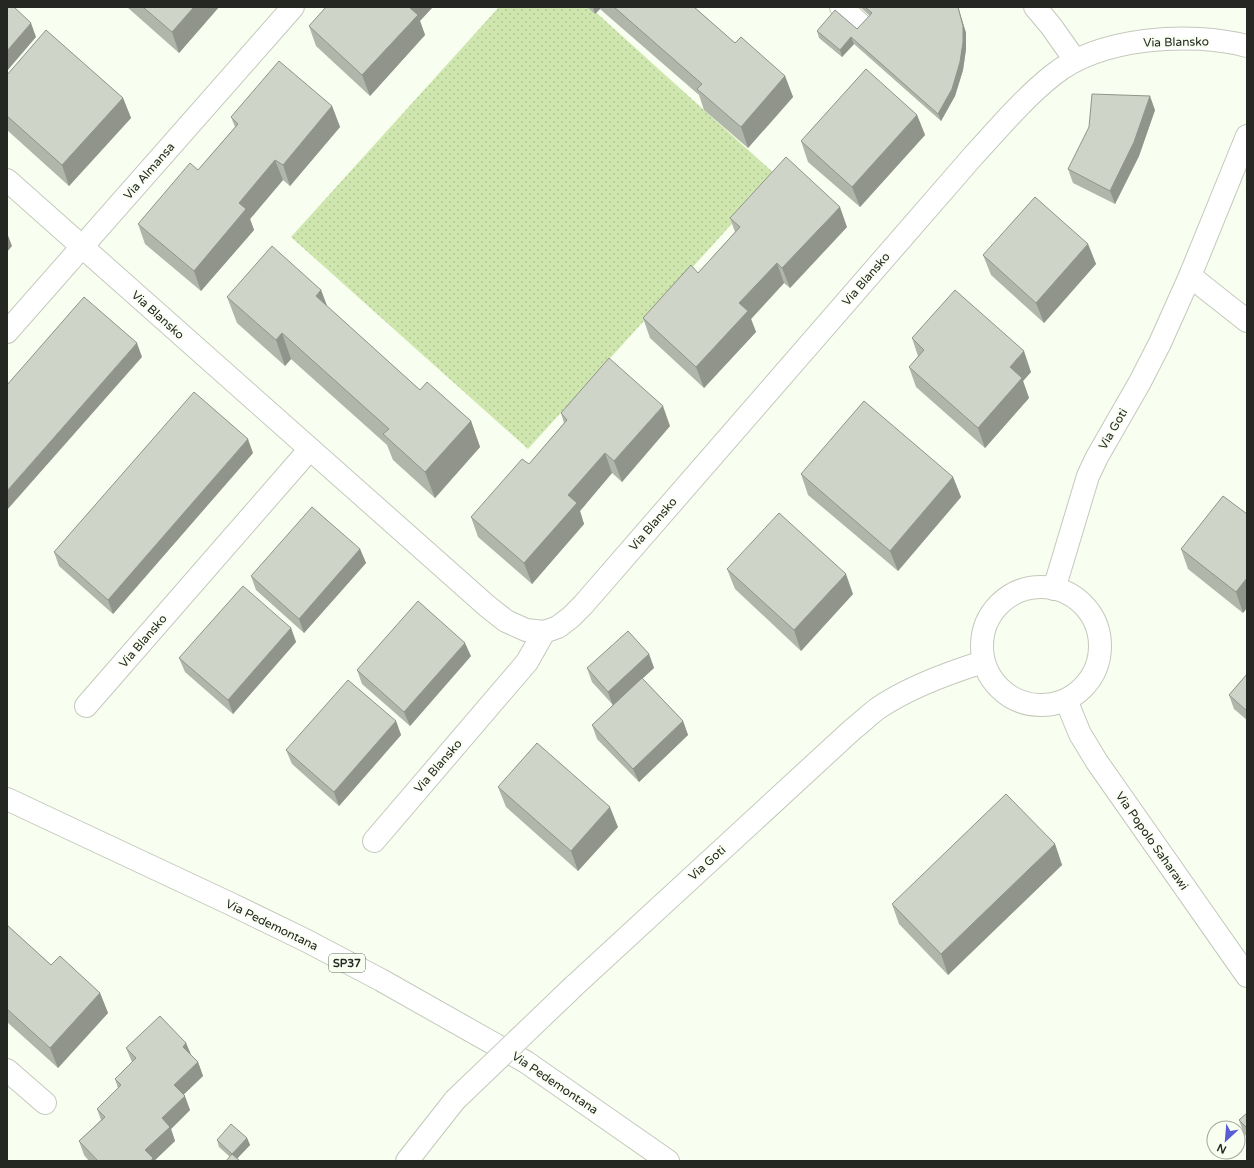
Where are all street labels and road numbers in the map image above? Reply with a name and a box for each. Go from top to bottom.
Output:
street label: Via Blansko [1143,34,1209,50]
street label: Via Almansa [121,140,177,202]
street label: Via Blansko [839,250,893,308]
street label: Via Blansko [129,288,187,342]
street label: Via Goti [1096,406,1130,452]
street label: Via Blansko [626,495,680,553]
street label: Via Blansko [116,612,170,670]
street label: Via Blansko [411,737,465,795]
street label: Via Popolo Saharawi [1113,789,1191,893]
street label: Via Goti [686,843,728,883]
street label: Via Pedemontana [224,897,320,953]
road number: SP37 [329,954,365,972]
street label: Via Pedemontana [509,1049,601,1117]

